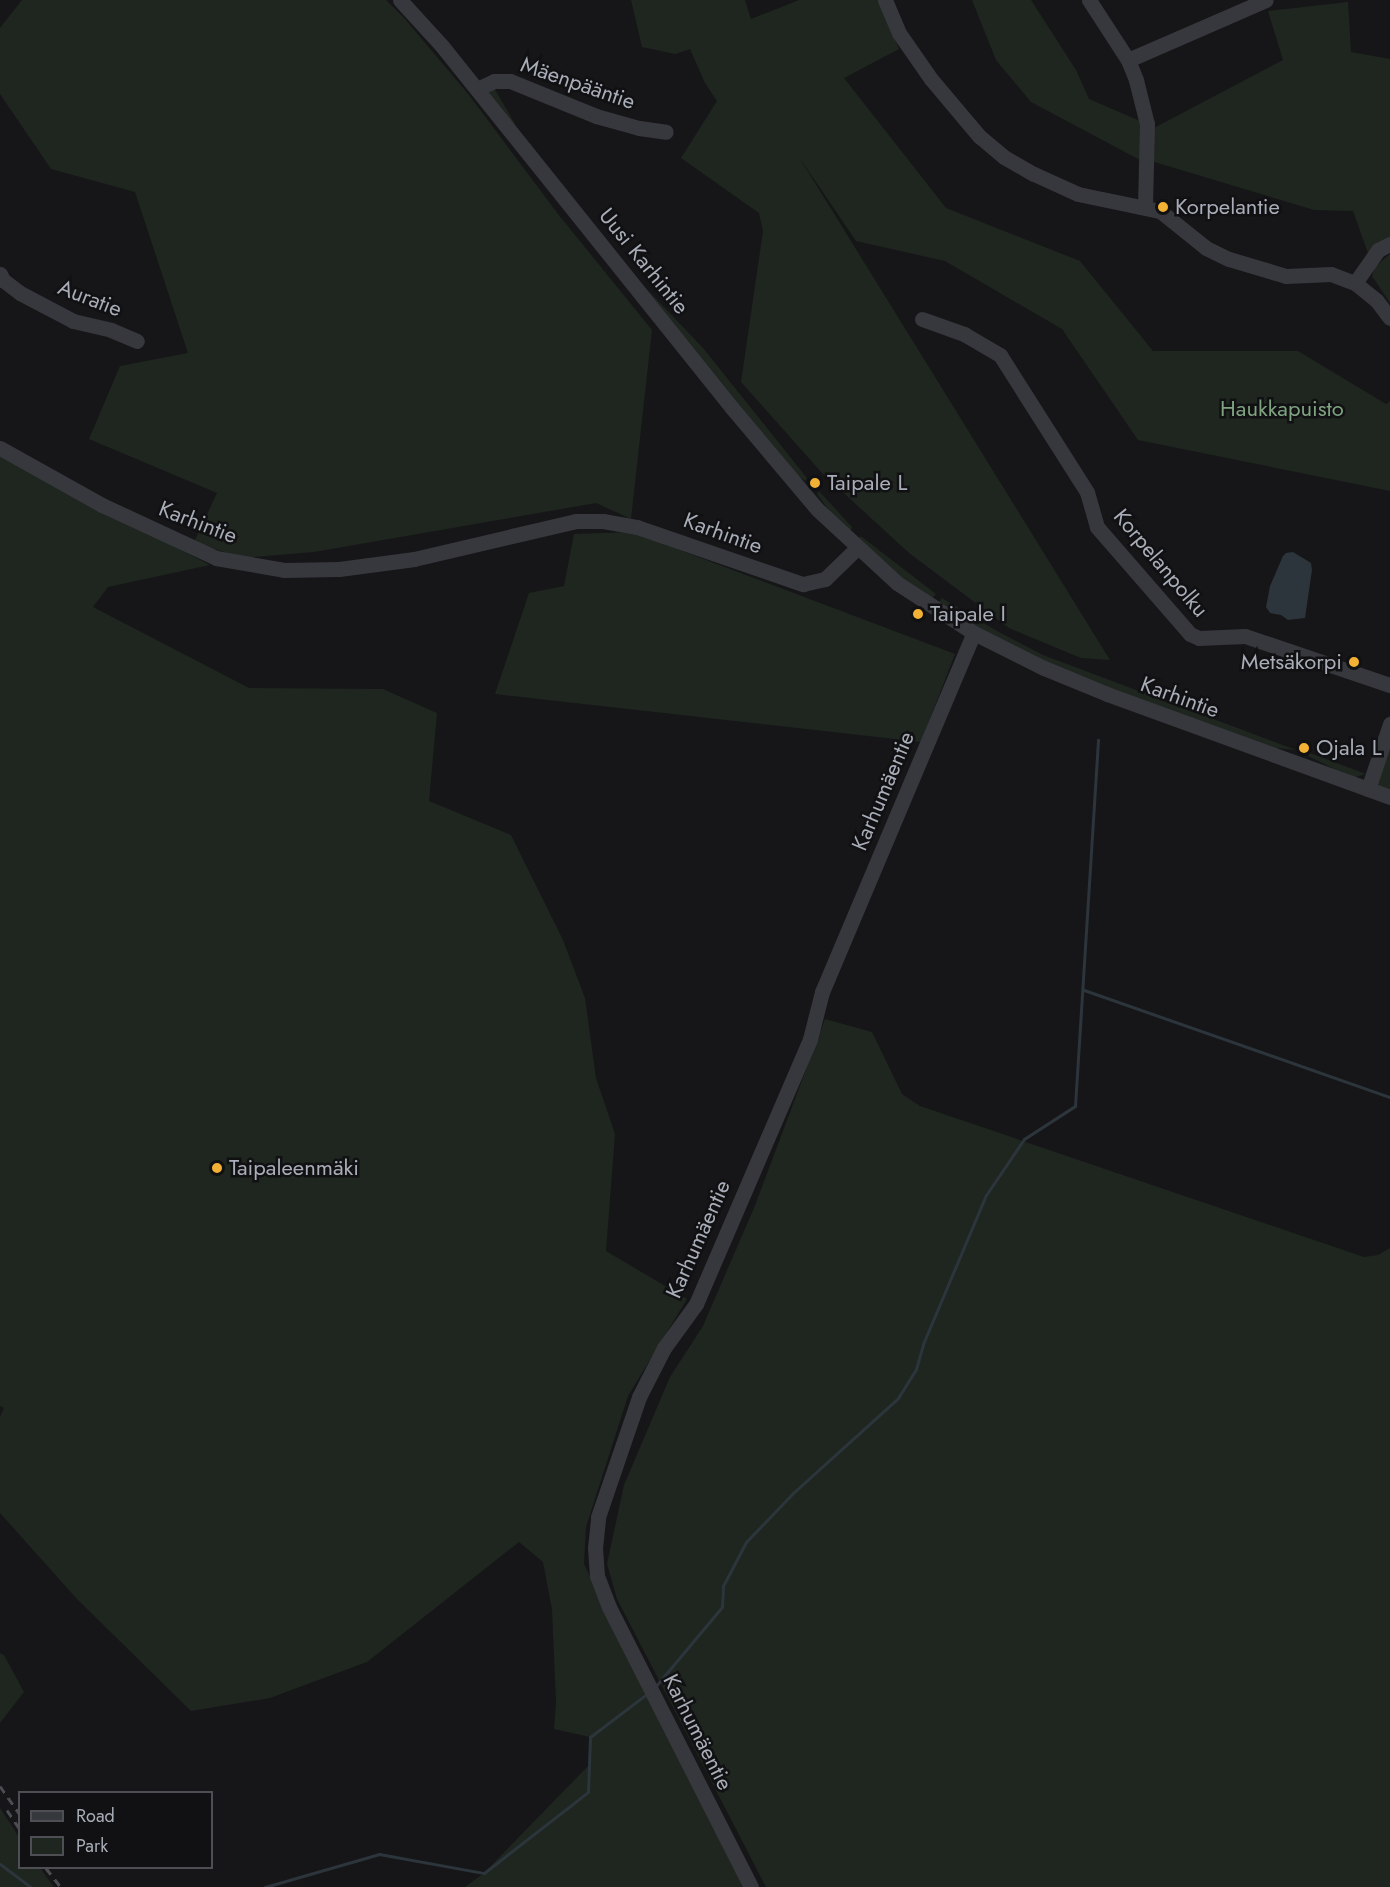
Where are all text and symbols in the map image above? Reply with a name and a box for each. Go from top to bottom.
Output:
street label: Mäenpääntie [517,51,639,115]
place label: Korpelantie [1175,194,1280,220]
marker: Korpelantie [1156,200,1170,214]
street label: Uusi Karhintie [593,203,695,319]
street label: Auratie [54,274,126,322]
park label: Haukkapuisto [1220,396,1344,422]
place label: Taipale L [827,470,907,496]
marker: Taipale L [808,476,822,490]
street label: Karhintie [155,495,241,549]
street label: Korpelanpolku [1108,504,1214,622]
street label: Karhintie [680,507,766,559]
place label: Taipale I [930,601,1006,627]
marker: Taipale I [911,607,925,621]
place label: Metsäkorpi [1241,649,1342,675]
marker: Metsäkorpi [1347,655,1361,669]
street label: Karhintie [1137,671,1223,723]
street label: Karhumäentie [846,728,920,854]
place label: Ojala L [1316,735,1382,761]
marker: Ojala L [1297,741,1311,755]
place label: Taipaleenmäki [229,1155,359,1181]
marker: Taipaleenmäki [210,1161,224,1175]
street label: Karhumäentie [660,1176,736,1302]
street label: Karhumäentie [657,1670,739,1794]
legend [18,1791,213,1869]
text: Road [76,1803,115,1829]
text: Park [76,1833,108,1859]

